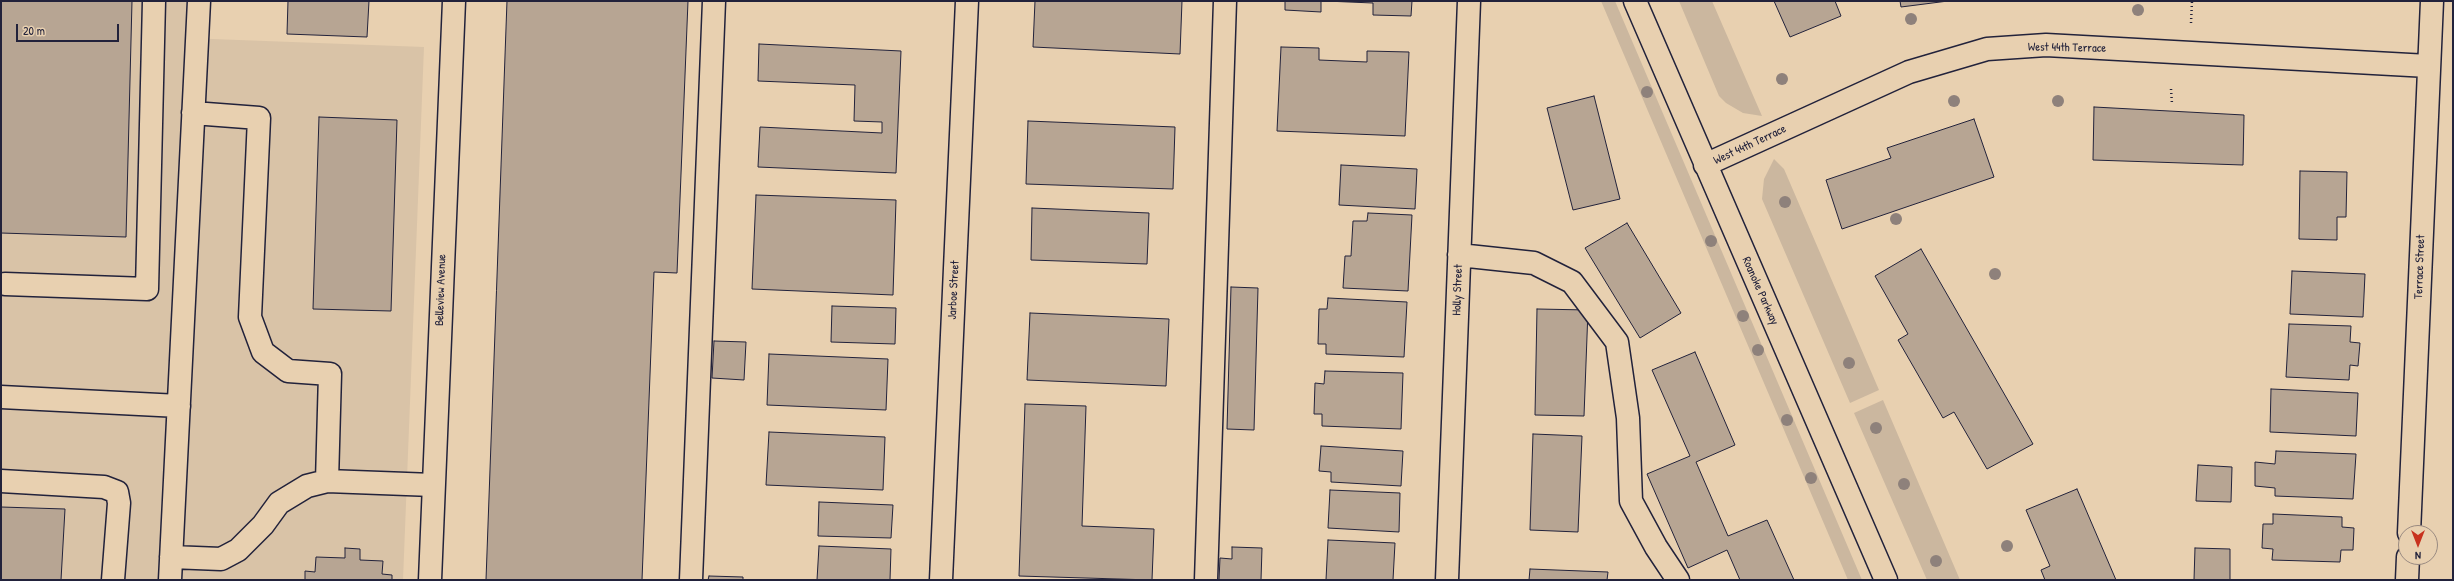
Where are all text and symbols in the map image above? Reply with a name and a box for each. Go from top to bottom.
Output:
scale bar [18,16,121,42]
text: 20 m [23,22,45,39]
street label: West 44th Terrace [2028,40,2106,56]
street label: West 44th Terrace [1711,122,1789,168]
street label: Terrace Street [2412,235,2428,299]
street label: Belleview Avenue [433,254,449,326]
street label: Roanoke Parkway [1739,255,1781,327]
street label: Jarboe Street [945,260,963,320]
street label: Holly Street [1450,264,1466,316]
north arrow [2398,525,2438,565]
text: N [2415,549,2421,563]

